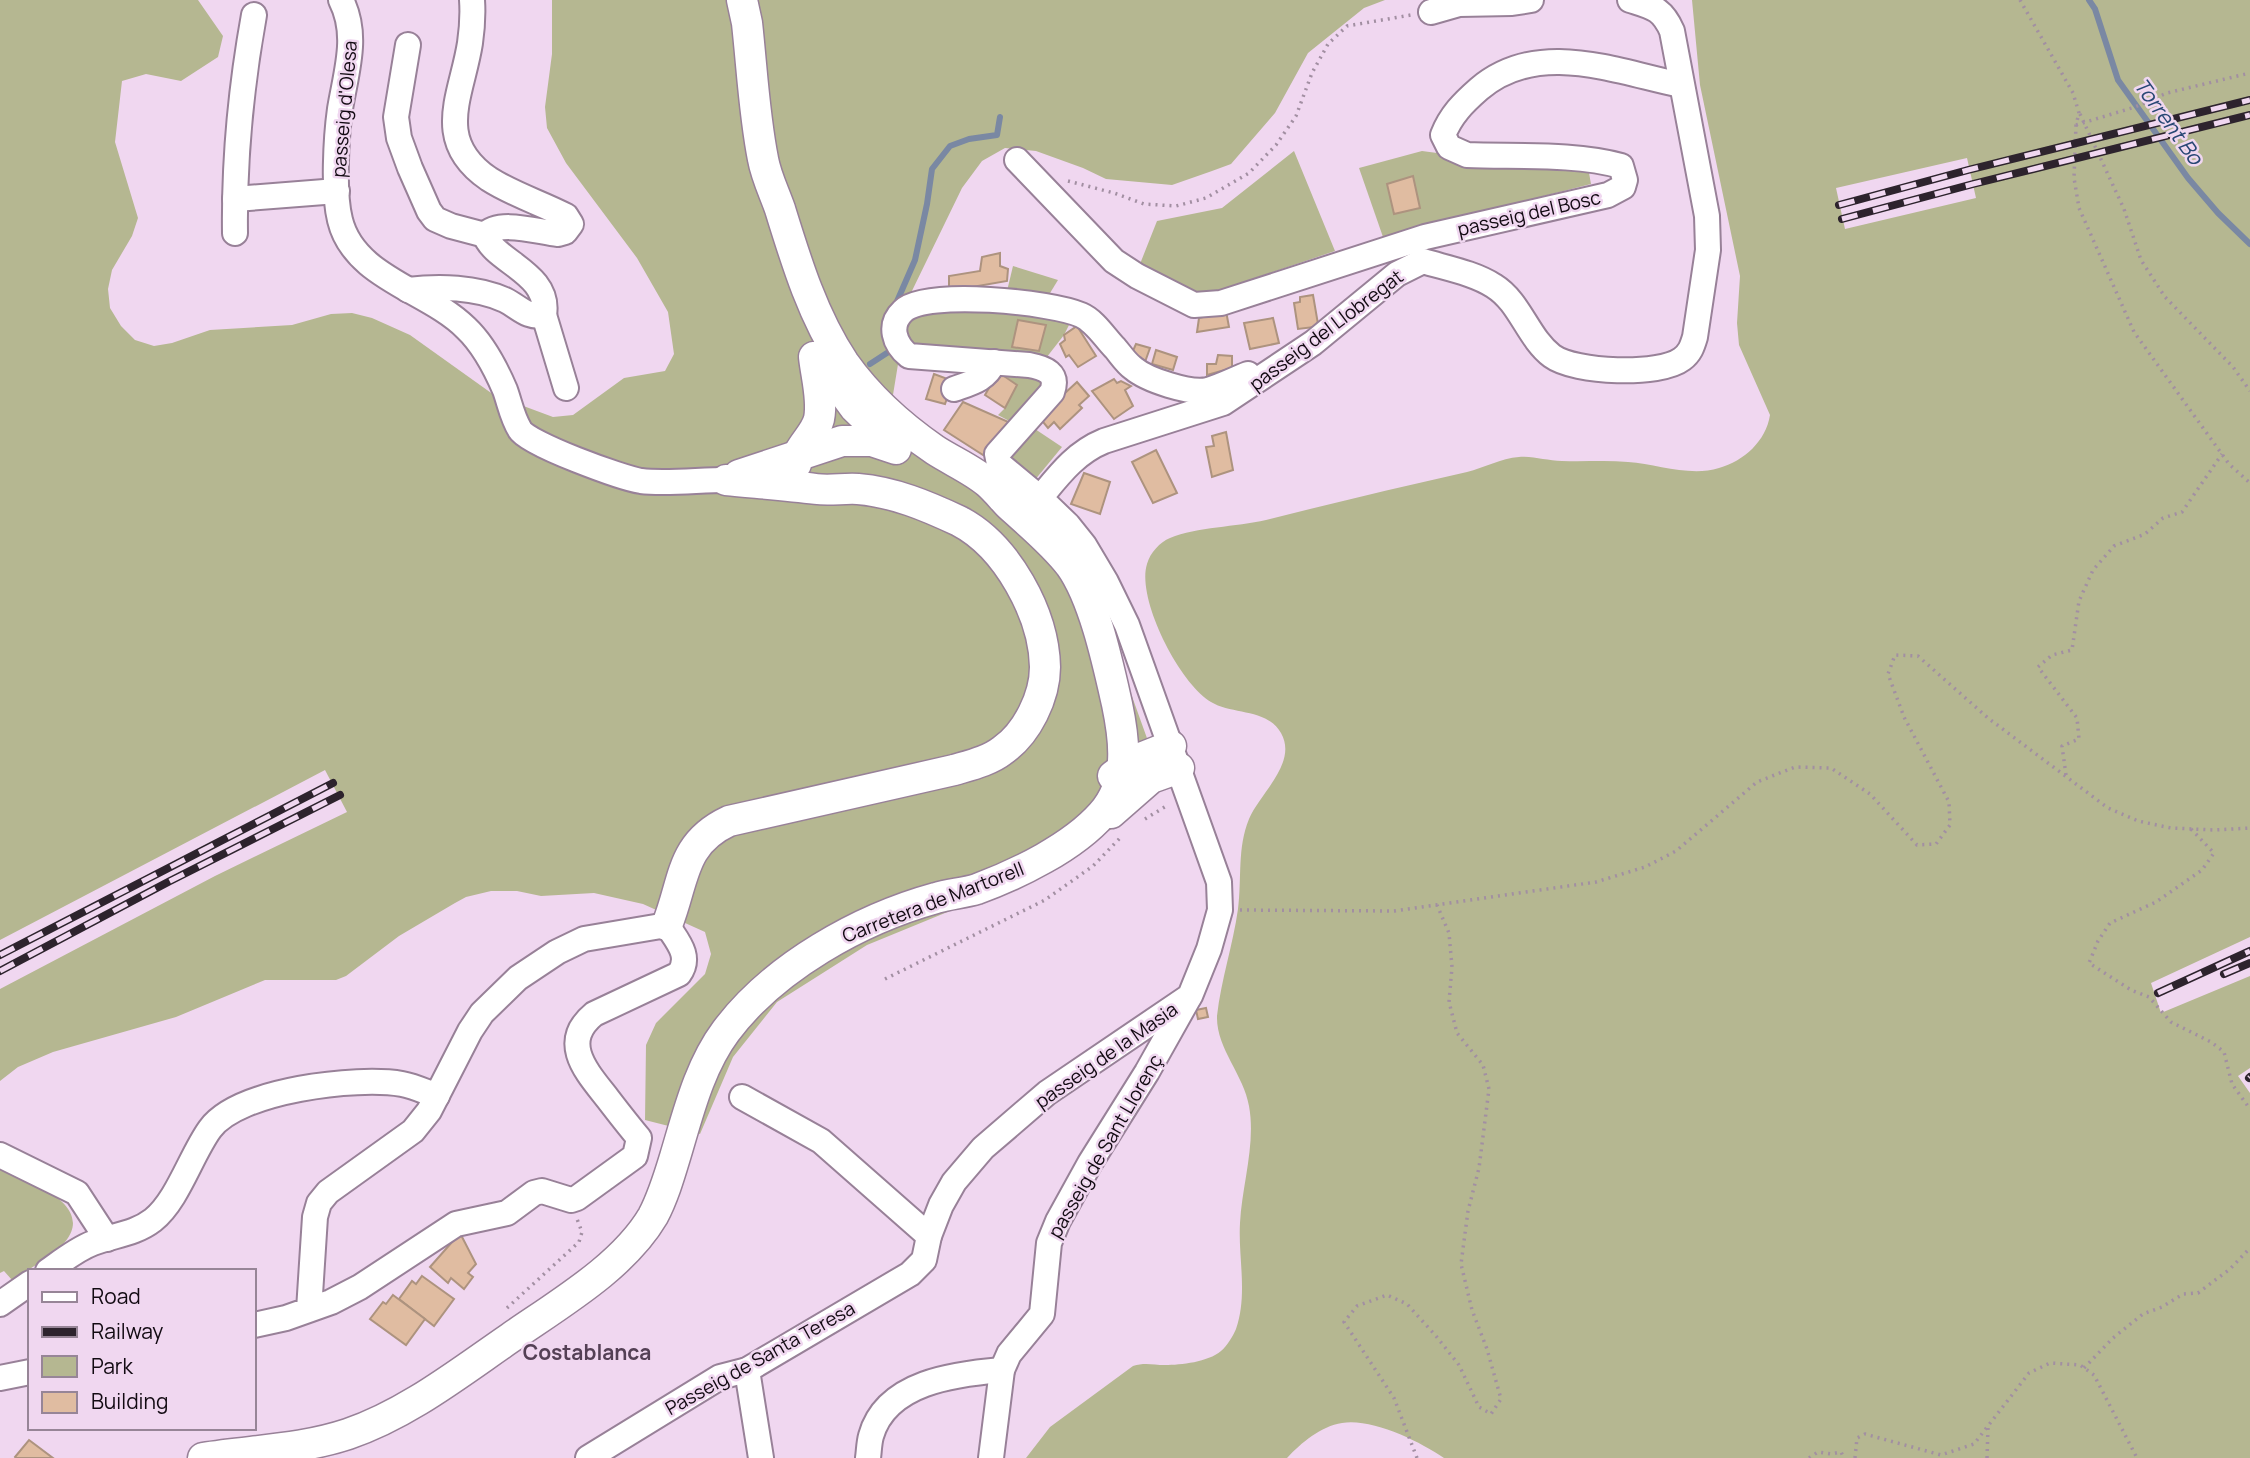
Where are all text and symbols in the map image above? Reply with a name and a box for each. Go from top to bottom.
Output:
street label: passeig d'Olesa [325,39,363,179]
water label: Torrent Bo [2128,72,2211,171]
street label: passeig del Bosc [1455,184,1603,242]
street label: passeig del Llobregat [1244,263,1408,397]
street label: Carretera de Martorell [838,855,1028,949]
street label: passeig de la Masia [1029,996,1183,1114]
street label: passeig de Sant Llorenç [1042,1049,1168,1243]
legend [28,1269,256,1430]
text: Road [91,1282,141,1310]
street label: Passeig de Santa Teresa [661,1295,859,1421]
text: Railway [91,1317,163,1345]
district label: Costablanca [523,1338,651,1366]
text: Park [91,1352,133,1380]
text: Building [91,1387,168,1415]

